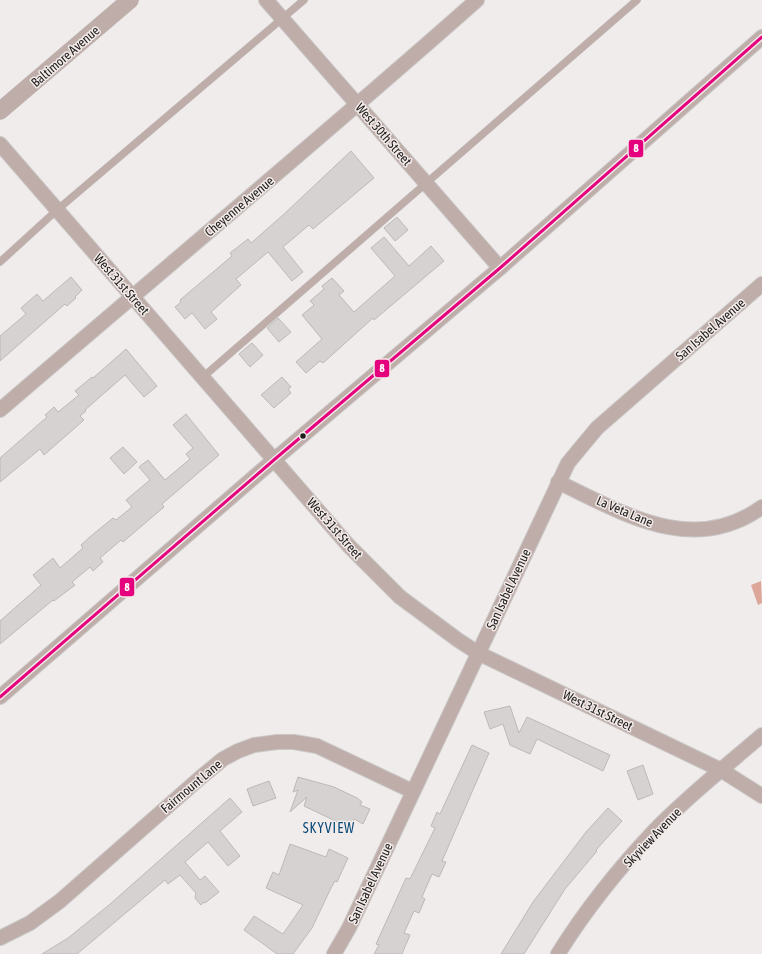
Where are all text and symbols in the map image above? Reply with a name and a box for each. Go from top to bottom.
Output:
street label: Baltimore Avenue [28,23,103,90]
street label: West 30th Street [352,100,415,169]
line badge: 8 [628,139,644,158]
text: 8 [633,142,639,154]
street label: Cheyenne Avenue [202,173,277,240]
street label: West 31st Street [91,251,152,318]
street label: San Isabel Avenue [673,295,748,364]
line badge: 8 [374,359,390,378]
text: 8 [379,362,385,374]
unlabelled marker [298,431,308,441]
street label: La Veta Lane [594,493,655,530]
street label: West 31st Street [304,495,365,562]
street label: San Isabel Avenue [483,547,534,632]
line badge: 8 [119,577,135,597]
text: 8 [124,581,130,593]
street label: West 31st Street [560,687,635,734]
street label: Fairmount Lane [158,757,225,816]
street label: Skyview Avenue [621,805,684,870]
district label: SKYVIEW [303,820,355,836]
street label: San Isabel Avenue [345,841,396,926]

